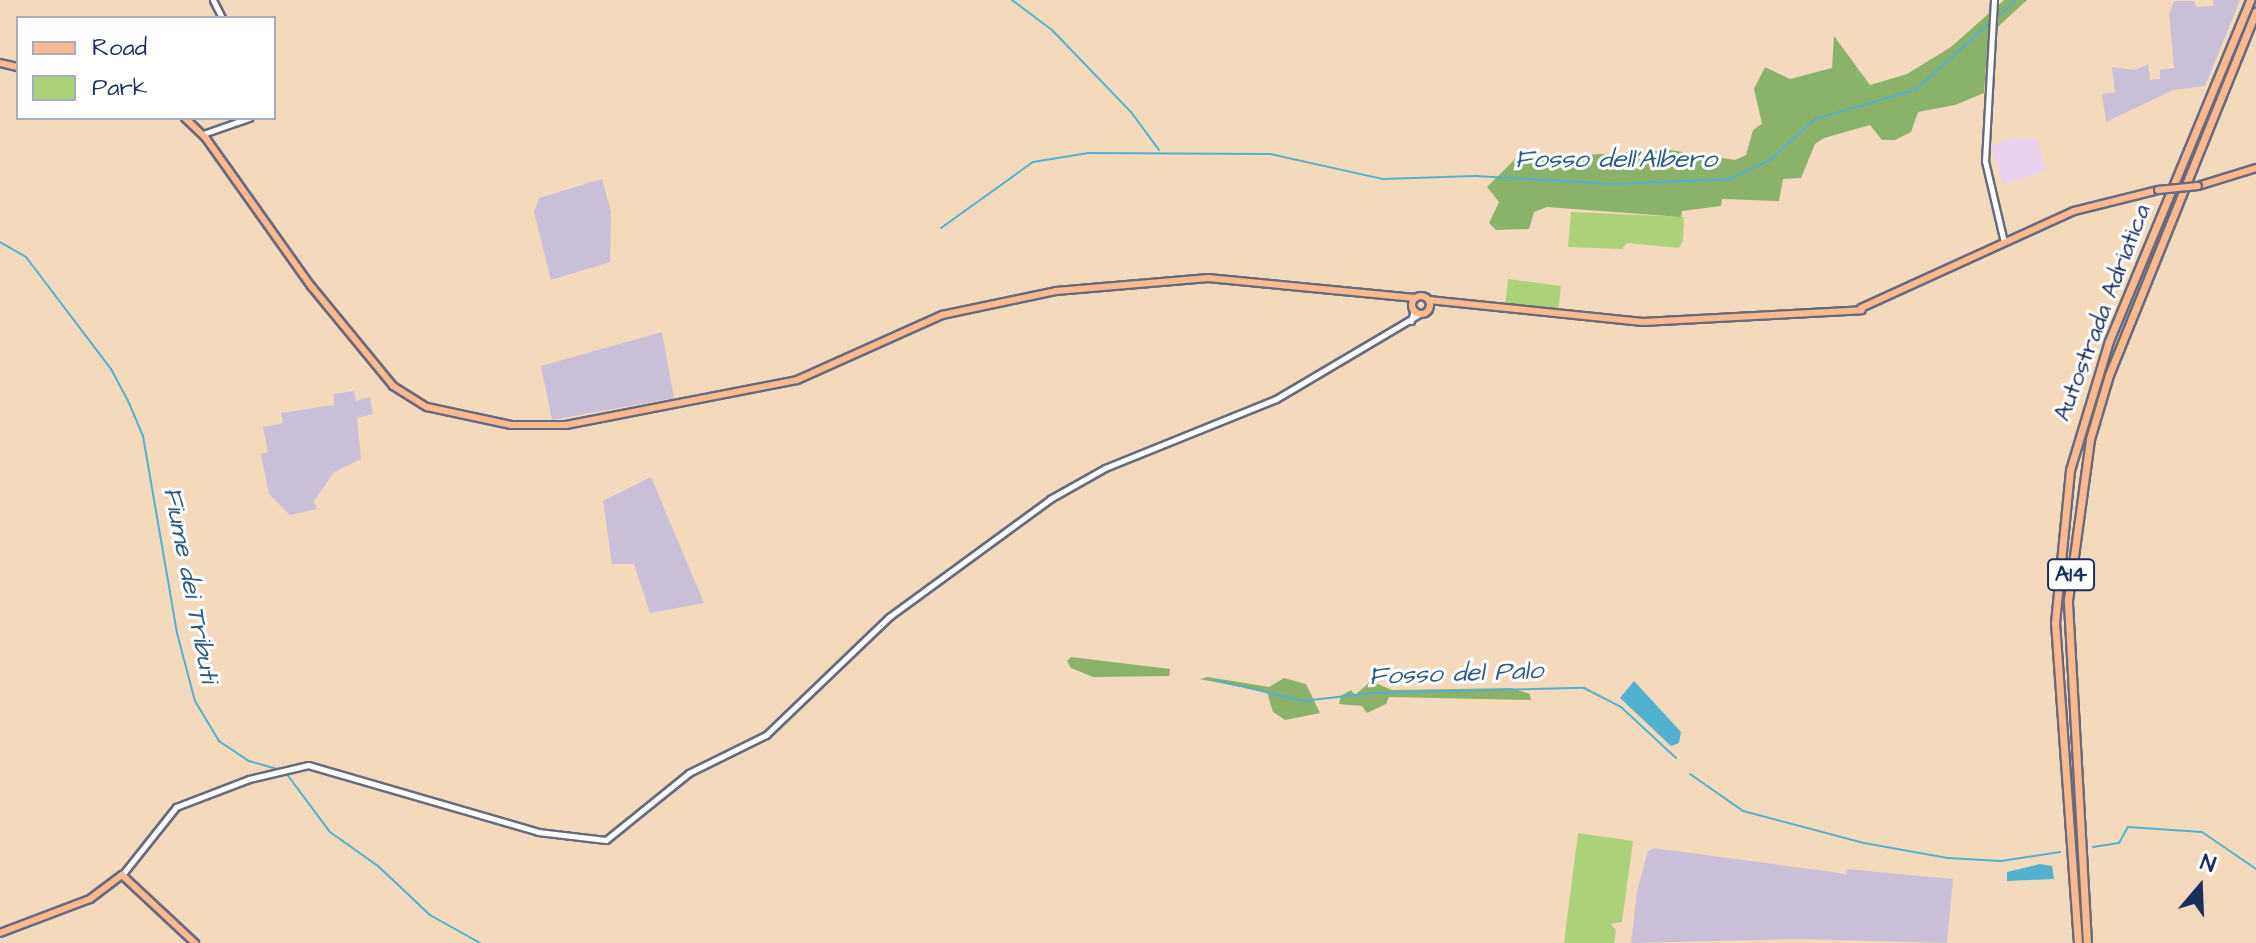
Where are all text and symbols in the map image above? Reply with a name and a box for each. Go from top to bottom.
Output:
legend [16,16,276,120]
text: Road [92,31,147,65]
text: Park [92,71,148,105]
water label: Fosso dell'Albero [1515,144,1717,176]
street label: Autostrada Adriatica [2048,201,2158,425]
water label: Fiume dei Tributi [156,485,224,685]
road number: A14 [2047,557,2095,593]
water label: Fosso del Palo [1368,655,1544,693]
north arrow [2160,847,2240,927]
text: N [2196,847,2220,881]

